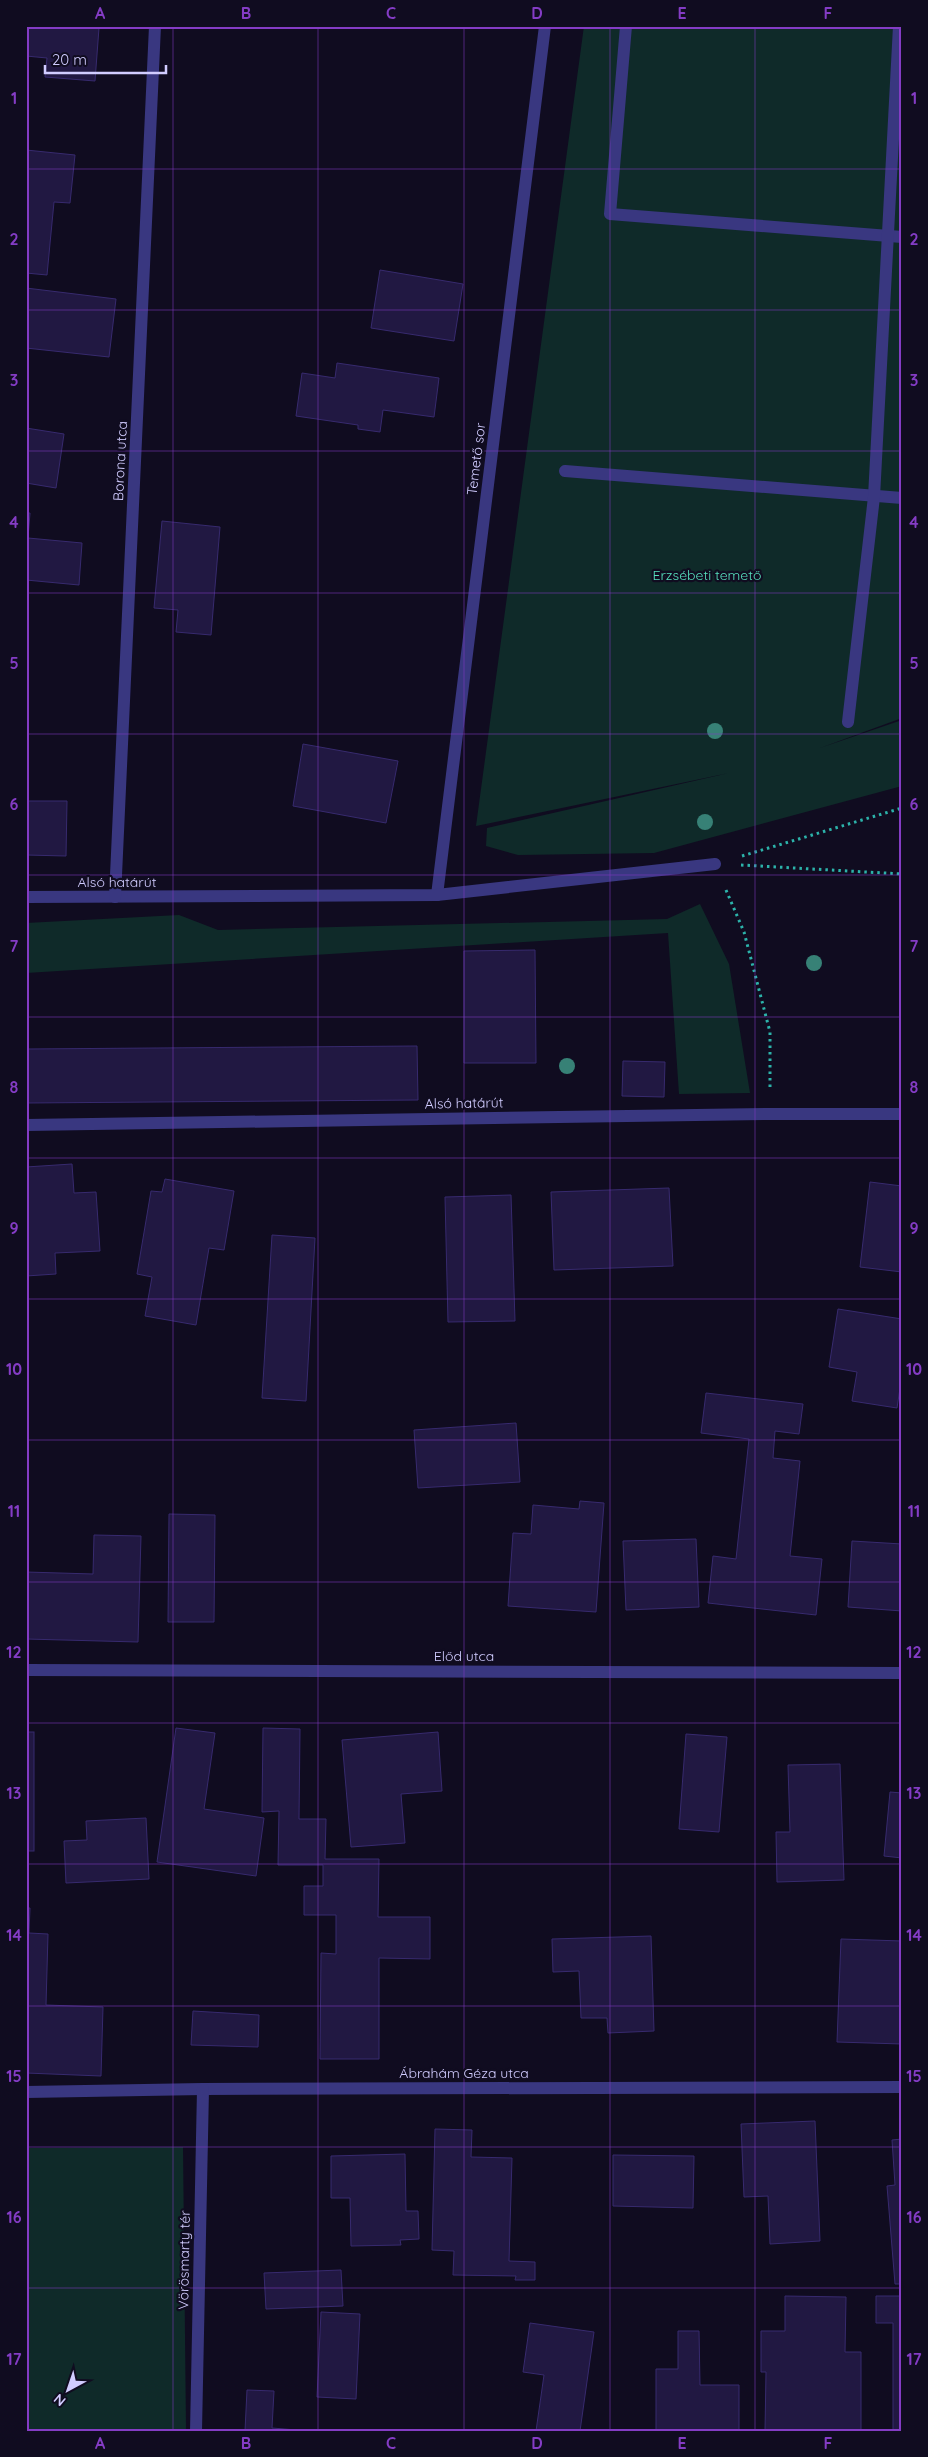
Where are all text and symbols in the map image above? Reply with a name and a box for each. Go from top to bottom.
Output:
text: A [95,3,106,23]
text: B [241,3,251,23]
text: C [386,3,396,23]
text: D [531,3,543,23]
text: E [677,3,687,23]
text: F [824,3,833,23]
scale bar [45,42,166,74]
text: 20 m [52,50,87,69]
text: 1 [11,88,17,108]
text: 1 [911,88,917,108]
text: 2 [9,229,19,249]
text: 2 [909,229,919,249]
text: 3 [10,370,18,390]
text: 3 [910,370,918,390]
street label: Borona utca [109,421,131,501]
street label: Temető sor [463,421,489,496]
text: 4 [9,512,19,532]
text: 4 [909,512,919,532]
park label: Erzsébeti temető [653,566,761,584]
text: 5 [9,653,19,673]
text: 5 [909,653,919,673]
text: 6 [10,794,19,814]
text: 6 [910,794,919,814]
street label: Alsó határút [78,873,157,891]
text: 7 [10,936,19,956]
text: 7 [910,936,919,956]
text: 8 [10,1077,19,1097]
text: 8 [910,1077,919,1097]
street label: Alsó határút [424,1093,504,1113]
text: 9 [9,1218,19,1238]
text: 9 [909,1218,919,1238]
text: 10 [6,1359,22,1379]
text: 10 [906,1359,922,1379]
text: 11 [8,1501,20,1521]
text: 11 [908,1501,920,1521]
text: 12 [6,1642,22,1662]
text: 12 [906,1642,922,1662]
street label: Előd utca [434,1647,494,1665]
text: 13 [7,1783,21,1803]
text: 13 [907,1783,921,1803]
text: 14 [6,1925,22,1945]
text: 14 [906,1925,922,1945]
street label: Ábrahám Géza utca [399,2064,529,2082]
text: 15 [6,2066,22,2086]
text: 15 [906,2066,922,2086]
text: 16 [6,2207,22,2227]
text: 16 [906,2207,922,2227]
street label: Vörösmarty tér [174,2210,194,2310]
text: 17 [6,2349,22,2369]
text: 17 [906,2349,922,2369]
north arrow [42,2364,92,2414]
text: N [50,2390,69,2410]
text: A [95,2433,106,2453]
text: B [241,2433,251,2453]
text: C [386,2433,396,2453]
text: D [531,2433,543,2453]
text: E [677,2433,687,2453]
text: F [824,2433,833,2453]

